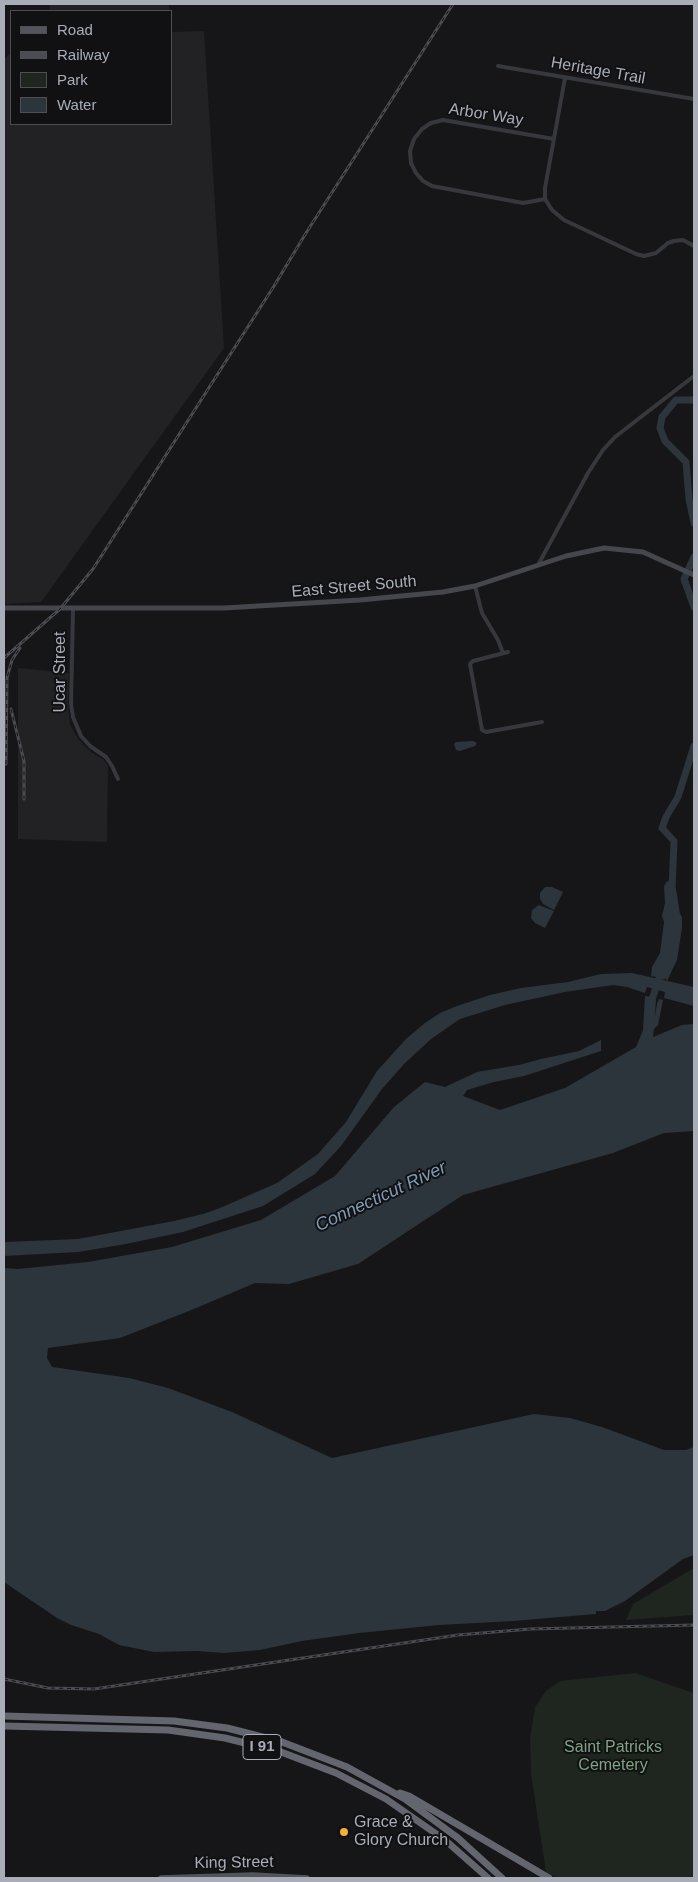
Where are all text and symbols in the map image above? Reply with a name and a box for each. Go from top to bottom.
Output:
legend [10,10,172,125]
text: Road [57,21,93,38]
text: Railway [57,46,110,63]
street label: Heritage Trail [549,53,647,89]
text: Park [57,71,88,88]
text: Water [57,96,96,113]
street label: Arbor Way [447,100,525,130]
street label: East Street South [291,572,417,602]
street label: Ucar Street [51,632,71,712]
water label: Connecticut River [312,1157,450,1237]
road number: I 91 [243,1734,281,1760]
park label: Saint Patricks Cemetery [564,1738,662,1776]
place label: Grace & Glory Church [354,1813,448,1851]
marker: Grace & Glory Church [338,1826,350,1838]
street label: King Street [194,1853,274,1873]

